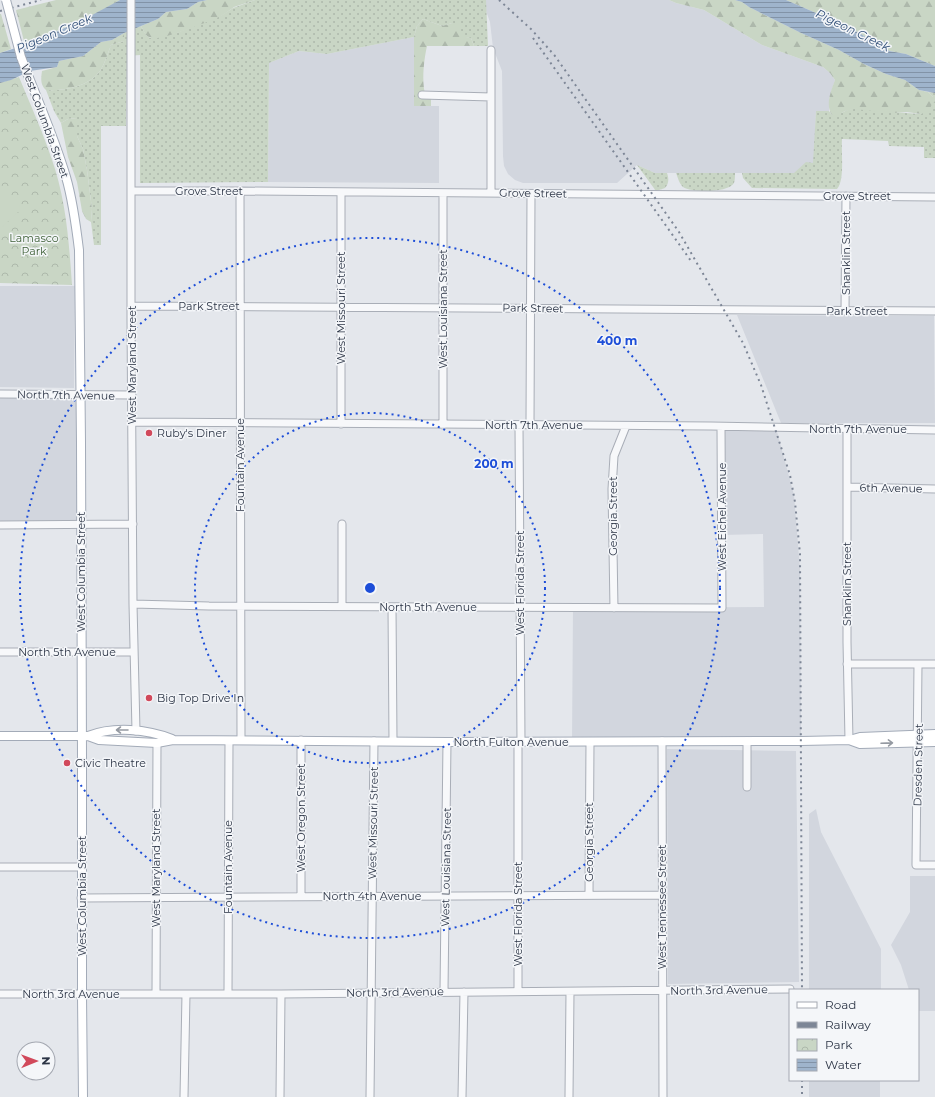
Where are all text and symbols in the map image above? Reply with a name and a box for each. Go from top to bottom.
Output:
water label: Pigeon Creek [813,6,893,55]
water label: Pigeon Creek [14,10,95,56]
street label: West Columbia Street [18,62,72,181]
street label: Grove Street [175,184,244,198]
street label: Grove Street [499,185,568,201]
street label: Grove Street [823,189,892,203]
street label: Shanklin Street [839,210,853,295]
park label: Lamasco Park [9,231,59,258]
street label: West Louisiana Street [436,249,450,369]
street label: West Missouri Street [334,251,348,364]
street label: Park Street [178,299,240,313]
street label: Park Street [502,300,564,316]
street label: Park Street [826,304,888,318]
street label: West Maryland Street [125,305,139,424]
text: 400 m [597,333,637,348]
street label: North 7th Avenue [17,387,115,403]
street label: Fountain Avenue [233,418,247,512]
street label: North 7th Avenue [485,418,583,432]
street label: North 7th Avenue [809,422,907,436]
place label: Ruby's Diner [157,426,227,440]
marker: Ruby's Diner [144,428,154,438]
text: 200 m [474,456,514,471]
street label: West Eichel Avenue [715,462,729,571]
street label: Georgia Street [606,476,620,556]
street label: 6th Avenue [859,480,923,496]
street label: West Columbia Street [74,511,88,632]
street label: West Florida Street [513,530,527,636]
street label: Shanklin Street [840,541,854,626]
centre of rings [363,581,377,595]
street label: North 5th Avenue [379,600,477,614]
street label: North 5th Avenue [18,645,116,659]
place label: Big Top Drive In [157,691,244,705]
marker: Big Top Drive In [144,693,154,703]
street label: Dresden Street [910,723,926,807]
one-way arrow [116,726,129,734]
street label: North Fulton Avenue [453,735,569,749]
one-way arrow [880,740,893,747]
place label: Civic Theatre [75,756,146,770]
marker: Civic Theatre [62,758,72,768]
street label: West Oregon Street [294,763,308,873]
street label: West Missouri Street [365,766,381,880]
street label: Georgia Street [582,802,596,882]
street label: West Louisiana Street [438,807,454,927]
street label: West Maryland Street [149,808,163,927]
street label: Fountain Avenue [221,820,235,914]
street label: West Columbia Street [75,835,89,956]
street label: West Tennessee Street [655,844,669,970]
street label: West Florida Street [511,861,525,967]
street label: North 4th Avenue [323,889,422,903]
street label: North 3rd Avenue [670,982,768,998]
street label: North 3rd Avenue [346,984,444,1000]
street label: North 3rd Avenue [22,987,120,1001]
legend [789,989,919,1081]
text: Road [825,997,856,1012]
text: Railway [825,1017,871,1032]
text: Park [825,1037,853,1052]
north arrow [16,1041,56,1081]
text: N [39,1056,53,1065]
text: Water [825,1057,862,1072]

